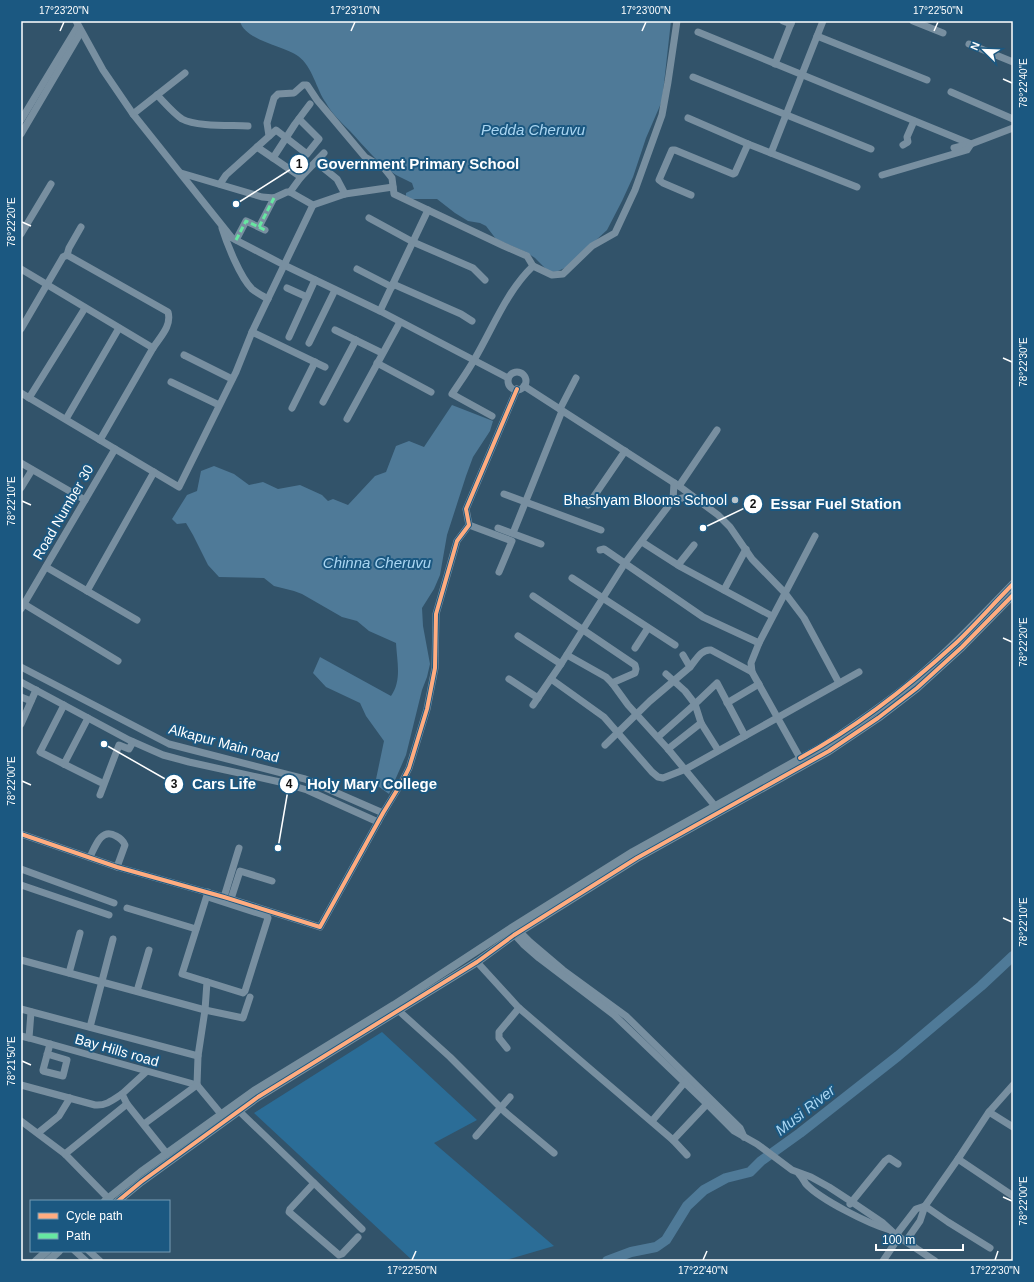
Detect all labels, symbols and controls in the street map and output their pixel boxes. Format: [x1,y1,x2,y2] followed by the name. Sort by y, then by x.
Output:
[39,5,89,16] text: 17°23'20"N
[330,5,380,16] text: 17°23'10"N
[621,5,671,16] text: 17°23'00"N
[913,5,963,16] text: 17°22'50"N
[964,30,1004,70] north arrow
[968,40,982,52] text: N
[1018,58,1029,108] text: 78°22'40"E
[481,121,586,138] water label: Pedda Cheruvu
[289,150,527,177] callout: Government Primary School
[317,155,519,172] text: Government Primary School
[296,157,303,171] text: 1
[6,197,17,247] text: 78°22'20"E
[1018,337,1029,387] text: 78°22'30"E
[29,462,97,562] street label: Road Number 30
[6,476,17,526] text: 78°22'10"E
[743,491,910,518] callout: Essar Fuel Station
[564,492,727,508] place label: Bhashyam Blooms School
[730,495,740,505] marker: Bhashyam Blooms School
[771,495,901,512] text: Essar Fuel Station
[750,497,757,511] text: 2
[323,554,432,571] water label: Chinna Cheruvu
[1018,617,1029,667] text: 78°22'20"E
[167,721,281,765] street label: Alkapur Main road
[6,756,17,806] text: 78°22'00"E
[164,771,264,798] callout: Cars Life
[279,771,445,798] callout: Holy Mary College
[192,775,256,792] text: Cars Life
[307,775,437,792] text: Holy Mary College
[171,777,178,791] text: 3
[286,777,293,791] text: 4
[1018,897,1029,947] text: 78°22'10"E
[73,1030,161,1070] street label: Bay Hills road
[6,1036,17,1086] text: 78°21'50"E
[772,1081,839,1139] water label: Musi River
[1018,1176,1029,1226] text: 78°22'00"E
[30,1200,170,1252] legend
[66,1209,123,1223] text: Cycle path
[876,1226,963,1252] scale bar
[66,1229,91,1243] text: Path
[882,1233,915,1247] text: 100 m
[387,1265,437,1276] text: 17°22'50"N
[678,1265,728,1276] text: 17°22'40"N
[970,1265,1020,1276] text: 17°22'30"N

